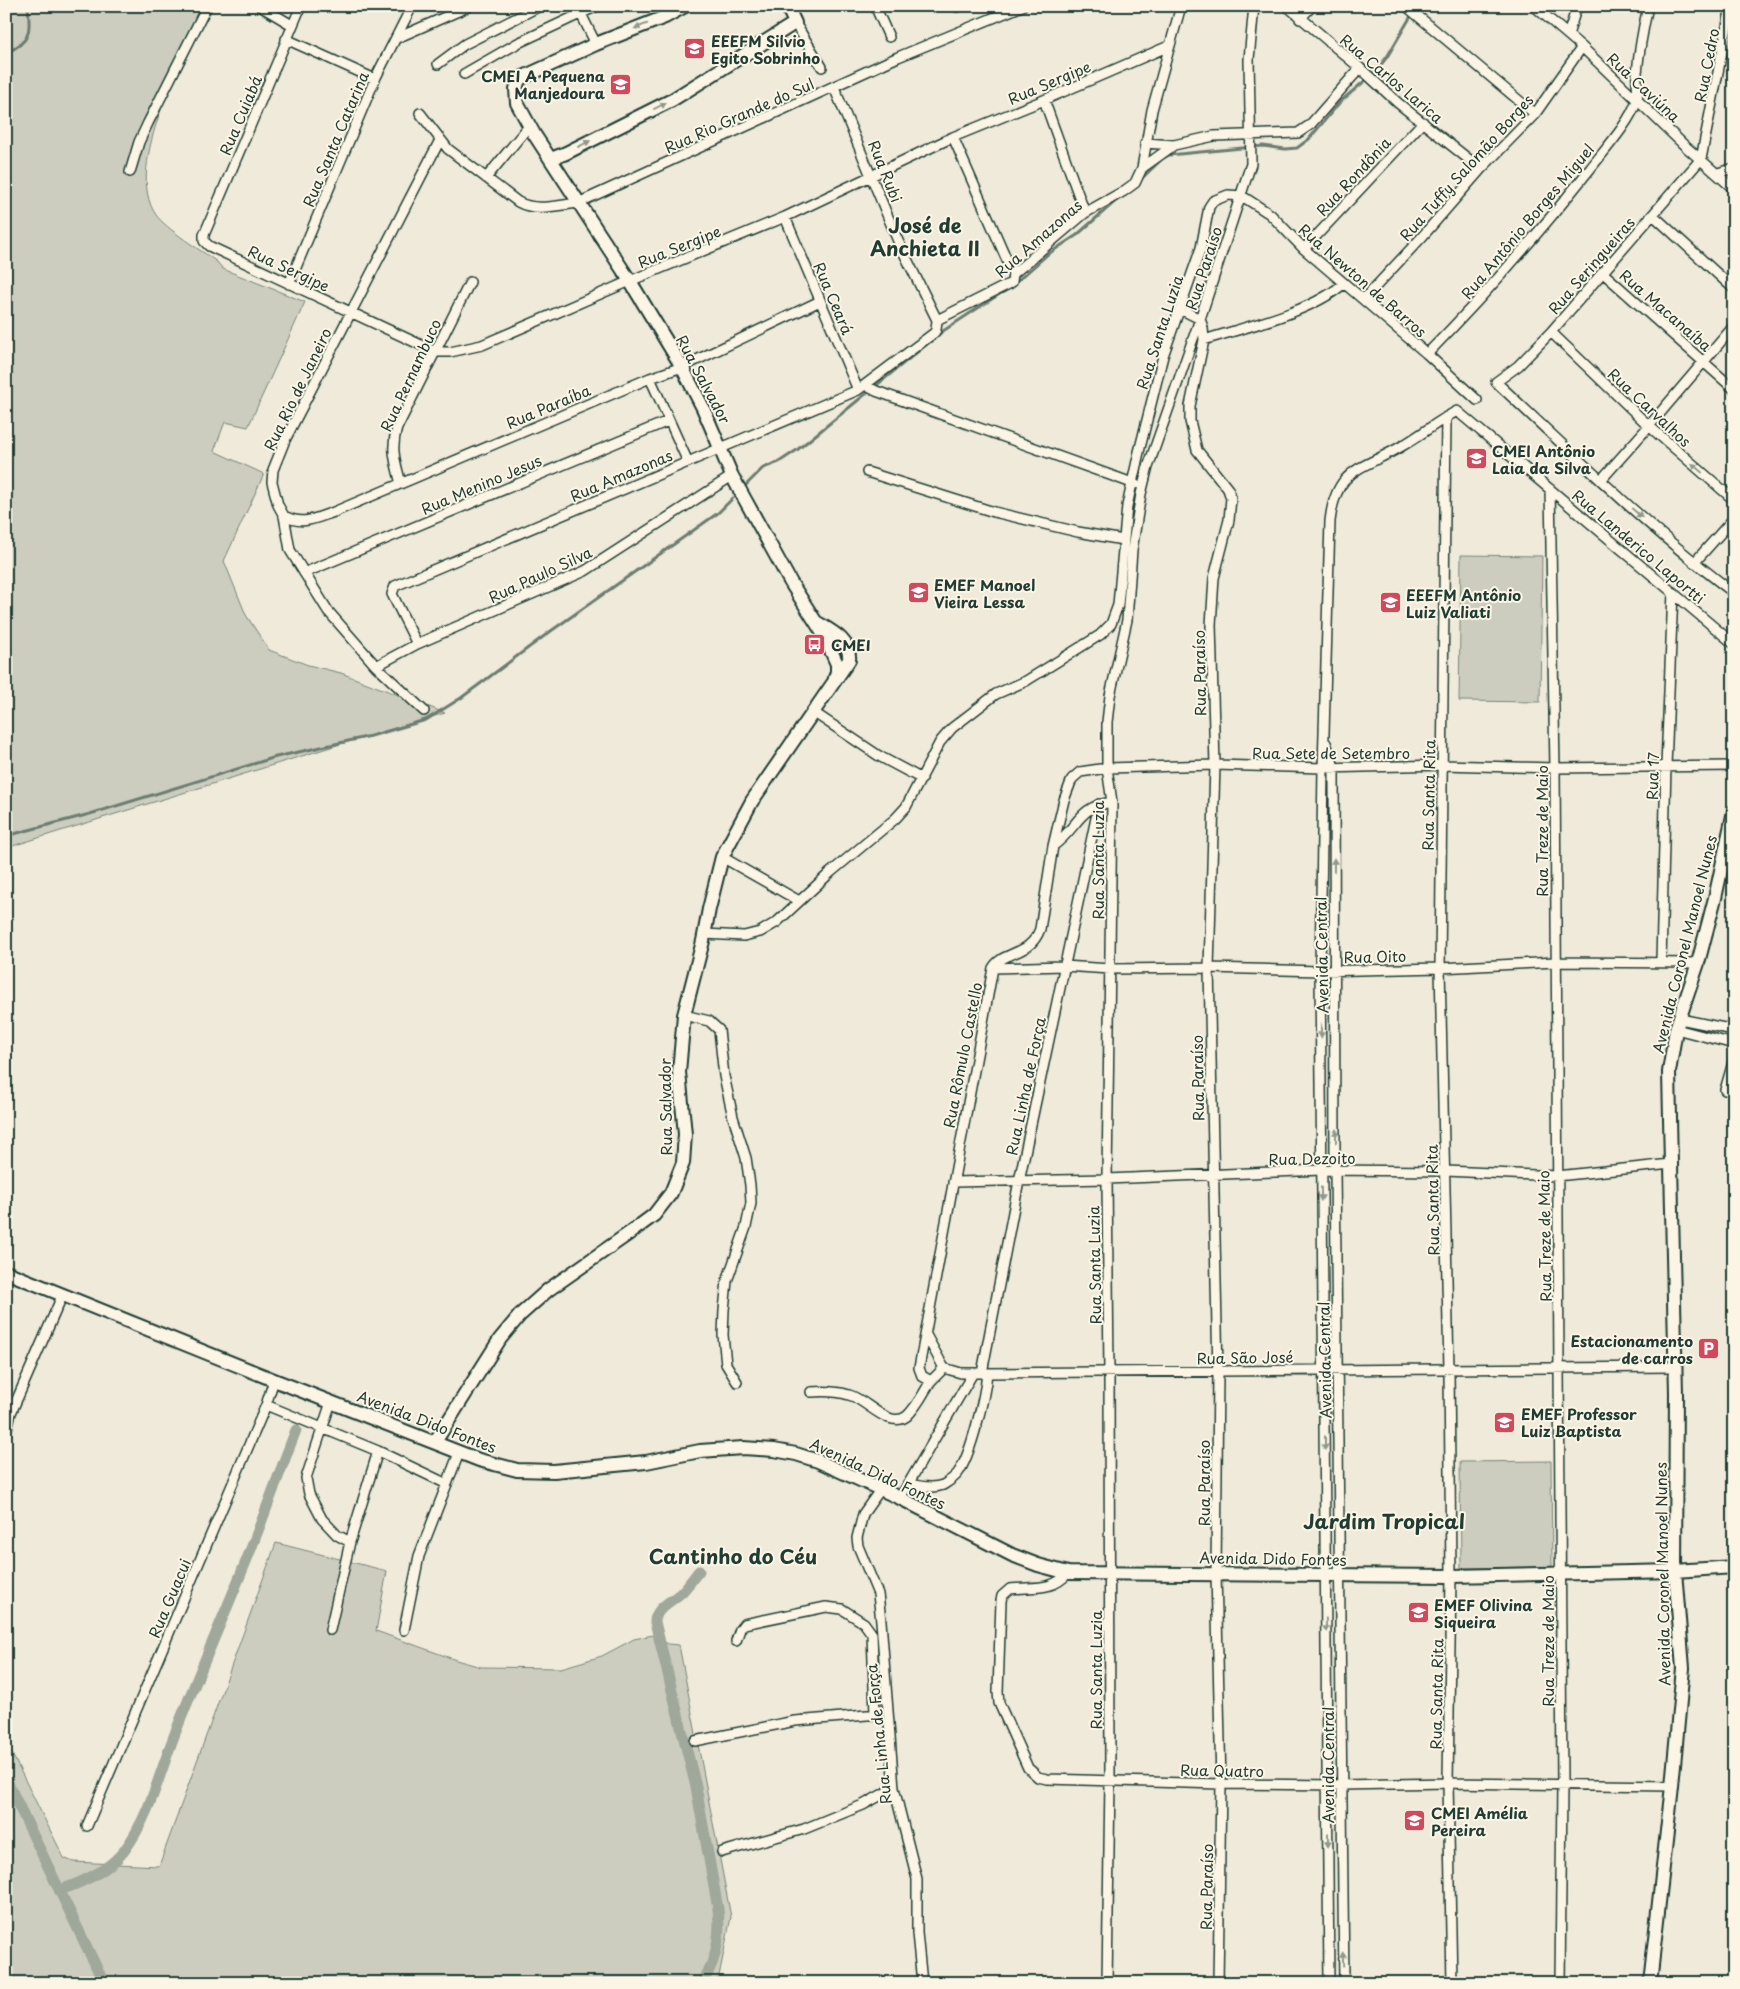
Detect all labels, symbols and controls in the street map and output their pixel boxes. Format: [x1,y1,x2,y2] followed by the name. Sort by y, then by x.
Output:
[634,23,648,31] one-way arrow
[1688,26,1724,104] street label: Rua Cedro
[1336,28,1448,128] street label: Rua Carlos Larica
[711,29,820,69] place label: EEEFM Silvio Egito Sobrinho
[683,37,707,61] school or university icon: EEEFM Silvio Egito Sobrinho
[1602,47,1686,128] street label: Rua Caviúna
[1004,54,1094,110] street label: Rua Sergipe
[481,64,606,104] place label: CMEI A Pequena Manjedoura
[296,67,374,210] street label: Rua Santa Catarina
[213,71,267,159] street label: Rua Cuiabá
[609,72,633,96] school or university icon: CMEI A Pequena Manjedoura
[660,72,818,158] street label: Rua Rio Grande do Sul
[1394,88,1538,245] street label: Rua Tuffy Salomão Borges
[652,102,667,110] one-way arrow
[1310,131,1396,221] street label: Rua Rondônia
[863,137,909,205] street label: Rua Rubi
[1455,138,1599,304] street label: Rua Antônio Borges Miguel
[577,140,591,148] one-way arrow
[989,193,1087,282] street label: Rua Amazonas
[870,210,980,263] district label: José de Anchieta II
[1542,211,1640,319] street label: Rua Seringueiras
[1294,218,1432,342] street label: Rua Newton de Barros
[634,219,724,273] street label: Rua Sergipe
[1179,223,1227,313] street label: Rua Paraíso
[244,239,334,297] street label: Rua Sergipe
[808,258,860,338] street label: Rua Ceará
[1615,263,1718,357] street label: Rua Macanaíba
[1130,271,1189,392] street label: Rua Santa Luzia
[374,315,446,435] street label: Rua Pernambuco
[257,324,337,454] street label: Rua Rio de Janeiro
[671,331,737,427] street label: Rua Salvador
[1603,362,1697,452] street label: Rua Carvalhos
[502,378,594,434] street label: Rua Paraíba
[1492,439,1595,479] place label: CMEI Antônio Laia da Silva
[566,443,676,507] street label: Rua Amazonas
[1464,447,1488,471] school or university icon: CMEI Antônio Laia da Silva
[417,448,545,520] street label: Rua Menino Jesus
[1691,462,1704,473] one-way arrow
[1567,483,1711,609] street label: Rua Landerico Laportti
[1631,507,1644,518] one-way arrow
[484,540,596,608] street label: Rua Paulo Silva
[934,573,1035,613] place label: EMEF Manoel Vieira Lessa
[906,581,930,605] school or university icon: EMEF Manoel Vieira Lessa
[1406,583,1521,623] place label: EEEFM Antônio Luiz Valiati
[1378,591,1402,615] school or university icon: EEEFM Antônio Luiz Valiati
[1187,630,1211,716] street label: Rua Paraíso
[803,632,827,656] bus stop icon: CMEI
[831,633,871,656] place label: CMEI
[1416,739,1440,851] street label: Rua Santa Rita
[1252,741,1410,764] street label: Rua Sete de Setembro
[1640,752,1664,800] street label: Rua 17
[1530,765,1553,897] street label: Rua Treze de Maio
[1086,800,1109,919] street label: Rua Santa Luzia
[1646,832,1722,1055] street label: Avenida Coronel Manoel Nunes
[1330,856,1338,872] one-way arrow
[1308,896,1334,1014] street label: Avenida Central
[1343,944,1407,968] street label: Rua Oito
[937,980,987,1130] street label: Rua Rômulo Castello
[999,1014,1051,1157] street label: Rua Linha de Força
[1317,1023,1325,1039] one-way arrow
[1185,1035,1209,1121] street label: Rua Paraíso
[653,1058,677,1156] street label: Rua Salvador
[1332,1127,1340,1143] one-way arrow
[1420,1144,1444,1256] street label: Rua Santa Rita
[1268,1146,1356,1170] street label: Rua Dezoito
[1531,1170,1557,1302] street label: Rua Treze de Maio
[1317,1186,1325,1202] one-way arrow
[1081,1205,1107,1325] street label: Rua Santa Luzia
[1311,1301,1337,1419] street label: Avenida Central
[1571,1329,1693,1369] place label: Estacionamento de carros
[1697,1337,1721,1361] parking icon: Estacionamento de carros
[1196,1345,1294,1369] street label: Rua São José
[354,1384,500,1458] street label: Avenida Dido Fontes
[1521,1402,1637,1442] place label: EMEF Professor Luiz Baptista
[1493,1410,1517,1434] school or university icon: EMEF Professor Luiz Baptista
[806,1431,950,1515] street label: Avenida Dido Fontes
[1321,1435,1329,1451] one-way arrow
[1192,1440,1215,1526] street label: Rua Paraíso
[1649,1462,1675,1686] street label: Avenida Coronel Manoel Nunes
[1303,1506,1465,1536] district label: Jardim Tropical
[649,1541,817,1571] district label: Cantinho do Céu
[1199,1545,1347,1571] street label: Avenida Dido Fontes
[142,1555,196,1641] street label: Rua Guacui
[1536,1575,1559,1707] street label: Rua Treze de Maio
[1434,1593,1533,1633] place label: EMEF Olivina Siqueira
[1406,1601,1430,1625] school or university icon: EMEF Olivina Siqueira
[1084,1610,1107,1729] street label: Rua Santa Luzia
[1322,1617,1330,1633] one-way arrow
[1424,1638,1448,1750] street label: Rua Santa Rita
[859,1662,897,1805] street label: Rua Linha de Força
[1316,1707,1339,1823] street label: Avenida Central
[1180,1758,1264,1782] street label: Rua Quatro
[1431,1801,1529,1841] place label: CMEI Amélia Pereira
[1403,1809,1427,1833] school or university icon: CMEI Amélia Pereira
[1324,1832,1332,1848] one-way arrow
[1194,1844,1218,1930] street label: Rua Paraíso
[1339,1951,1347,1967] one-way arrow

